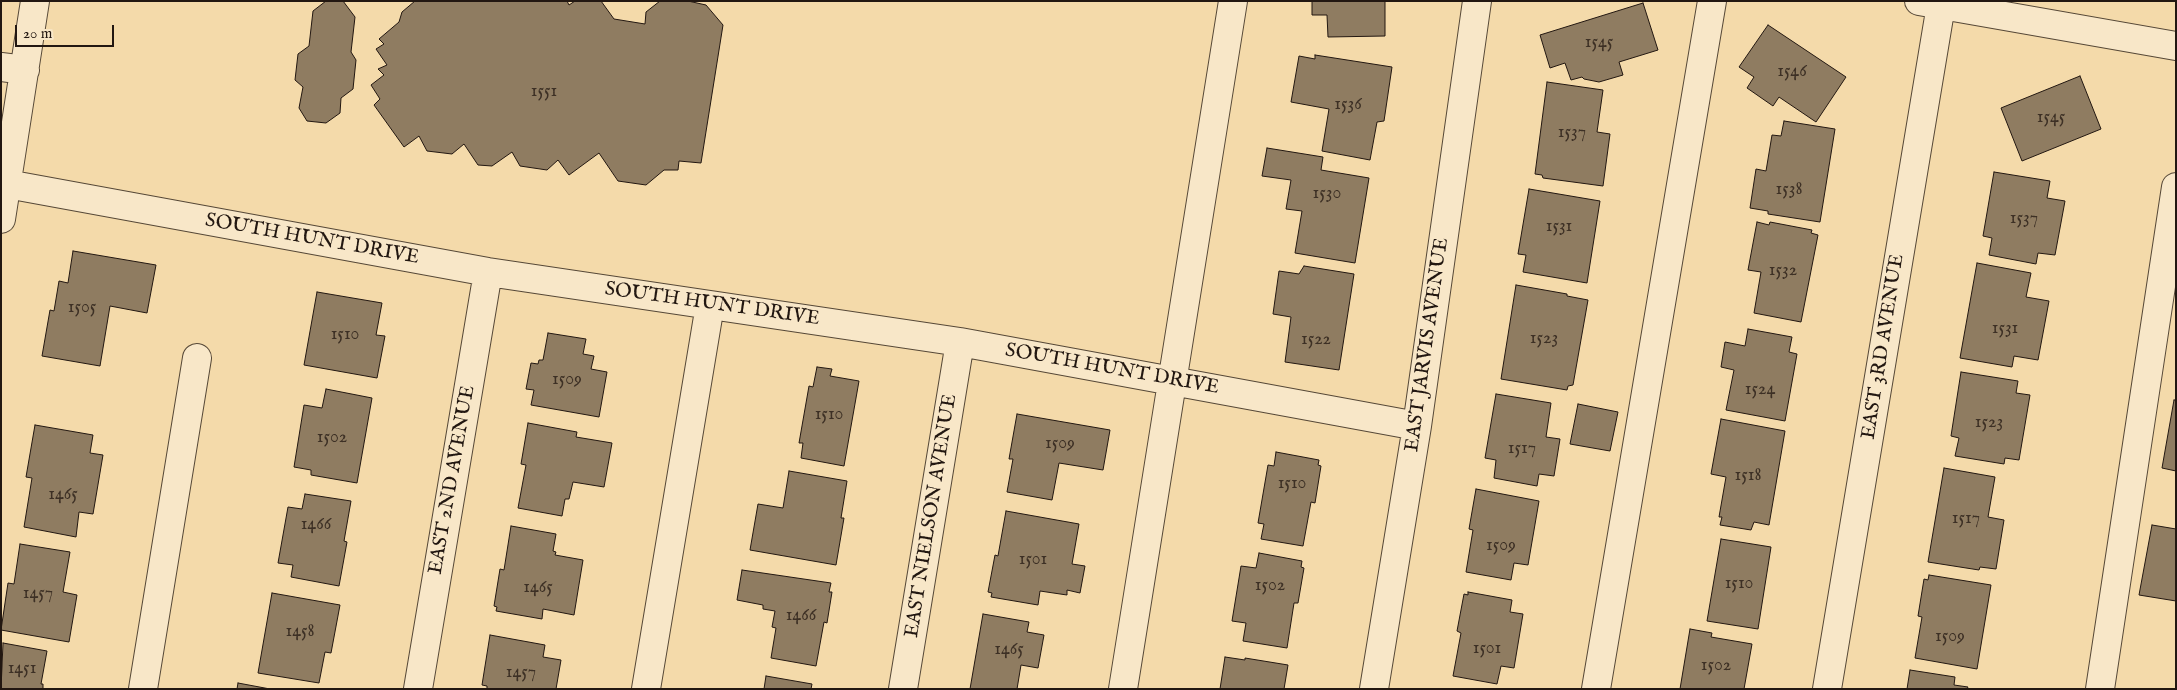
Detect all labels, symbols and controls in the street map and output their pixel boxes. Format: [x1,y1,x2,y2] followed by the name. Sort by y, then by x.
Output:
[18,15,116,47] scale bar
[23,24,52,43] text: 20 m
[1585,32,1613,54] house number: 1545
[1777,61,1807,83] house number: 1546
[531,81,557,103] house number: 1551
[1334,94,1362,116] house number: 1536
[2037,107,2065,129] house number: 1545
[1558,122,1586,144] house number: 1537
[1775,179,1803,201] house number: 1538
[1313,183,1341,205] house number: 1530
[2010,208,2038,230] house number: 1537
[203,209,421,271] street label: SOUTH HUNT DRIVE
[1546,216,1572,238] house number: 1531
[1401,236,1455,454] street label: EAST JARVIS AVENUE
[1858,253,1910,441] street label: EAST 3RD AVENUE
[1769,260,1797,282] house number: 1532
[603,278,821,332] street label: SOUTH HUNT DRIVE
[68,297,96,319] house number: 1505
[1992,318,2018,340] house number: 1531
[331,324,359,346] house number: 1510
[1530,328,1558,350] house number: 1523
[1301,329,1331,351] house number: 1522
[1003,339,1221,401] street label: SOUTH HUNT DRIVE
[552,369,582,391] house number: 1509
[1745,379,1775,401] house number: 1524
[425,384,481,576] street label: EAST 2ND AVENUE
[901,392,963,640] street label: EAST NIELSON AVENUE
[815,404,843,426] house number: 1510
[1975,412,2003,434] house number: 1523
[317,427,347,449] house number: 1502
[1045,433,1075,455] house number: 1509
[1508,438,1536,460] house number: 1517
[1735,465,1761,487] house number: 1518
[1278,473,1306,495] house number: 1510
[48,484,78,506] house number: 1465
[1952,508,1980,530] house number: 1517
[301,514,331,536] house number: 1466
[1486,535,1516,557] house number: 1509
[1019,549,1047,571] house number: 1501
[1725,573,1753,595] house number: 1510
[1255,575,1285,597] house number: 1502
[523,577,553,599] house number: 1465
[23,583,53,605] house number: 1457
[786,605,816,627] house number: 1466
[285,621,315,643] house number: 1458
[1935,626,1965,648] house number: 1509
[1473,638,1501,660] house number: 1501
[994,639,1024,661] house number: 1465
[1701,655,1731,677] house number: 1502
[8,658,36,680] house number: 1451
[506,662,536,684] house number: 1457

